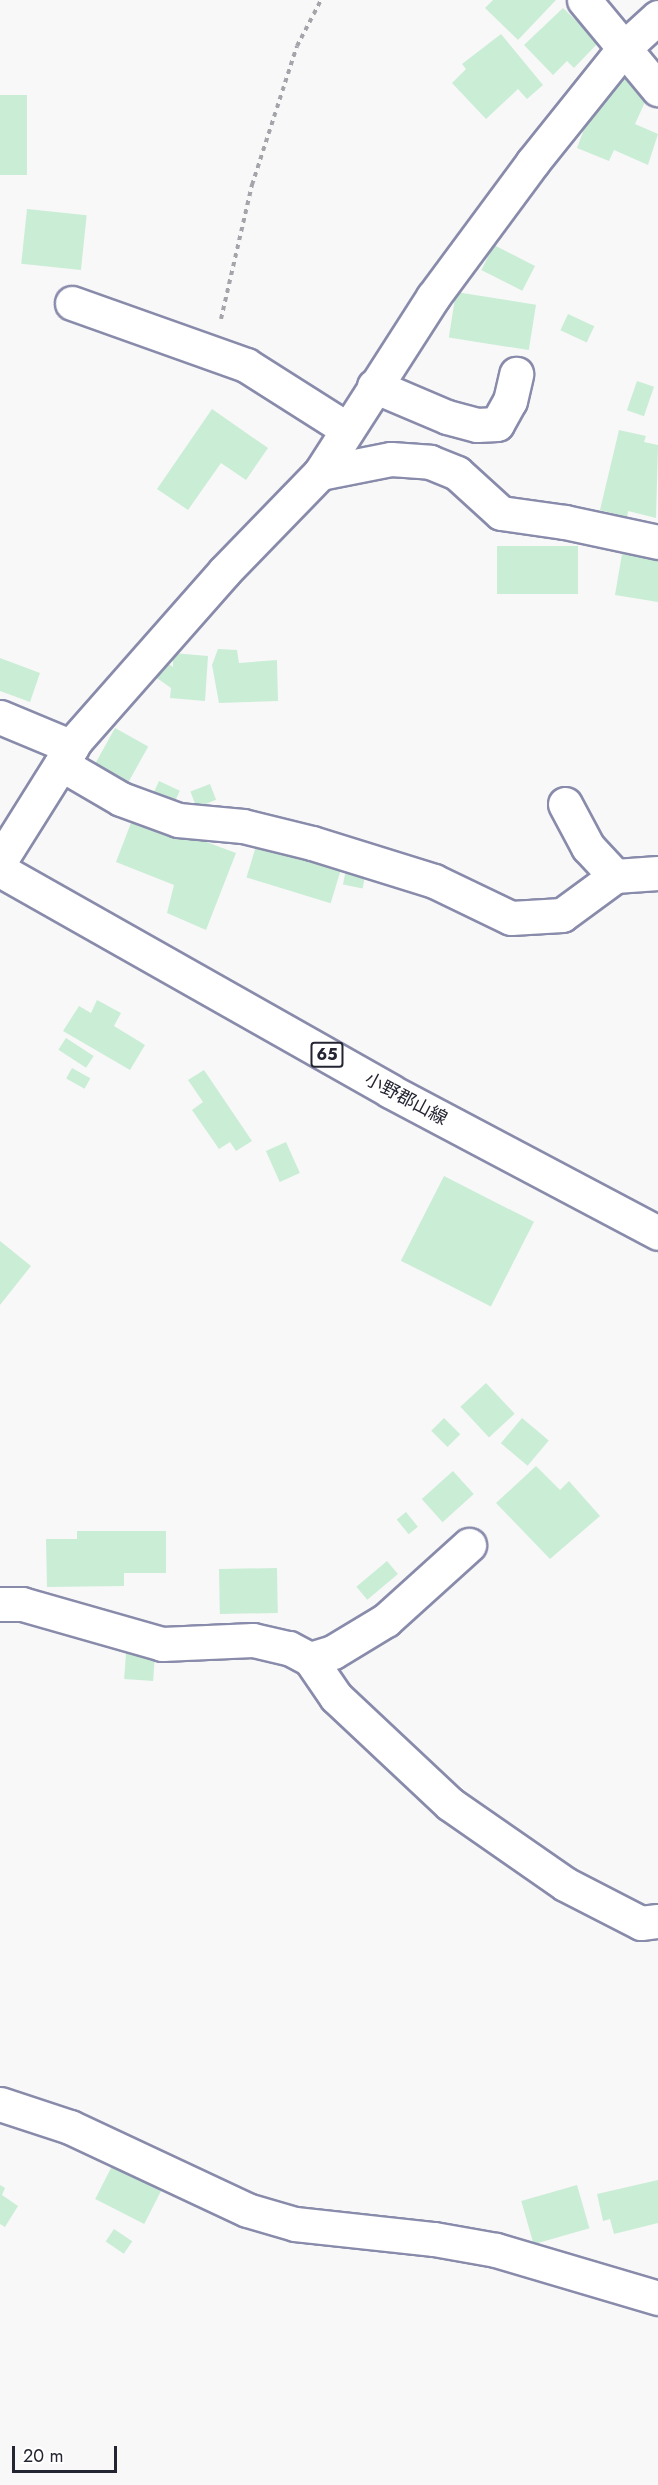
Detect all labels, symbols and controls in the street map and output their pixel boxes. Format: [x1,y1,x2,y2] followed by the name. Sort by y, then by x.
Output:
[309,1042,345,1068] road number: 65
[361,1068,451,1130] street label: 小野郡山線
[15,2434,120,2472] scale bar
[23,2443,63,2469] text: 20 m

